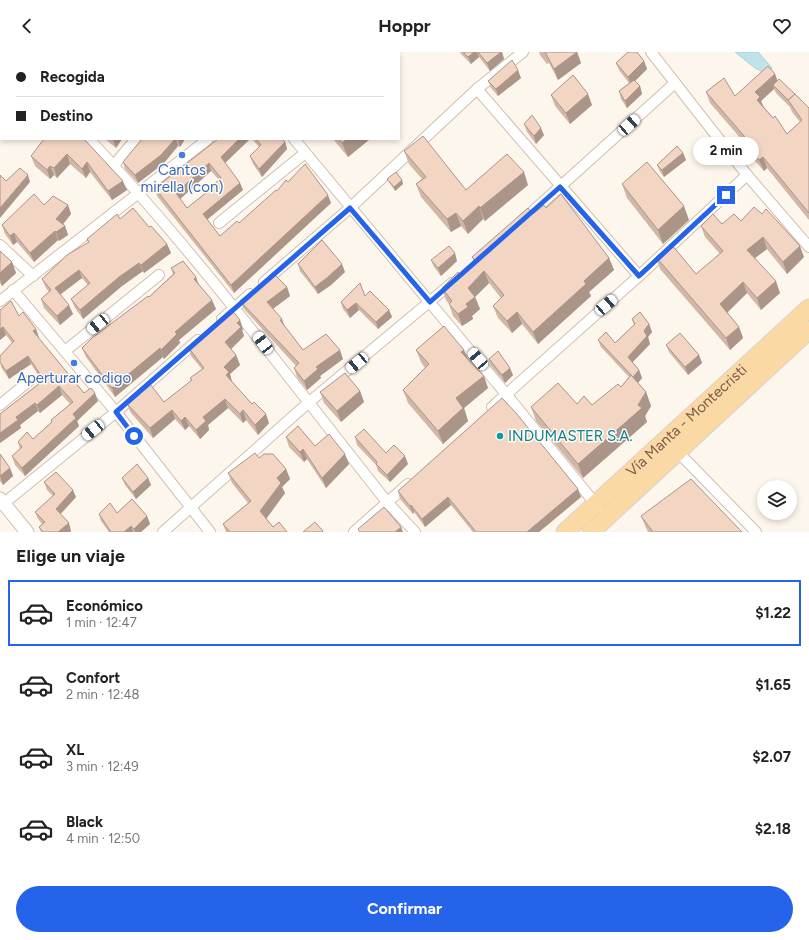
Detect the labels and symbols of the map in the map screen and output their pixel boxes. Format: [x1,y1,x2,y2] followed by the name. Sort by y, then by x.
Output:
[616,113,642,137] car
[693,137,759,165] callout: 2 min
[177,150,187,160] marker: Cantos mirella (con)
[140,161,224,196] place label: Cantos mirella (con)
[717,186,735,204] route end
[593,293,619,317] car
[85,312,111,336] car
[251,330,275,356] car
[466,346,490,372] car
[344,351,370,375] car
[69,358,79,368] marker: Aperturar codigo
[622,361,751,480] street label: Vía Manta - Montecristi
[17,369,132,387] place label: Aperturar codigo
[80,418,106,442] car
[125,427,143,445] route start
[508,427,633,445] place label: INDUMASTER S.A.
[495,431,505,441] marker: INDUMASTER S.A.

